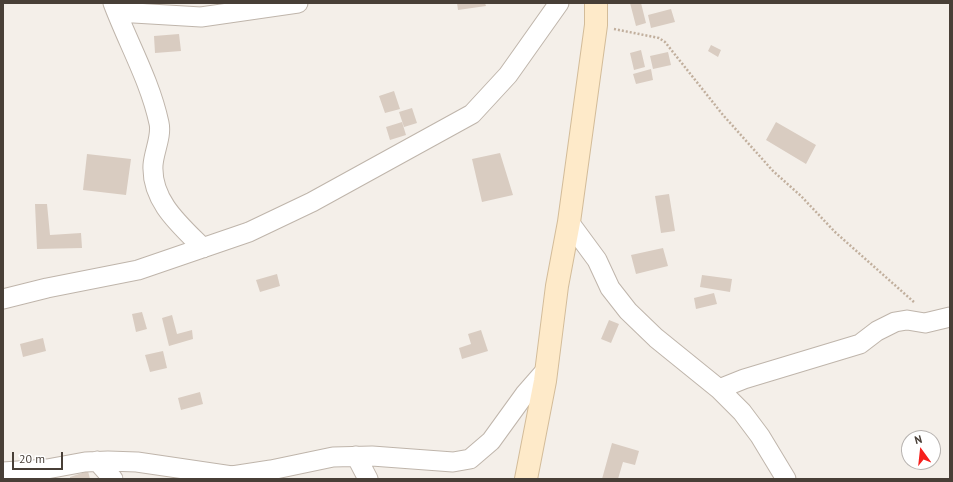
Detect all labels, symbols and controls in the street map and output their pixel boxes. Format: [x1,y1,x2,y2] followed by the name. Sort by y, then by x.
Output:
[901,430,941,470] north arrow
[913,432,923,447] text: N
[14,444,65,470] scale bar
[19,451,45,466] text: 20 m

